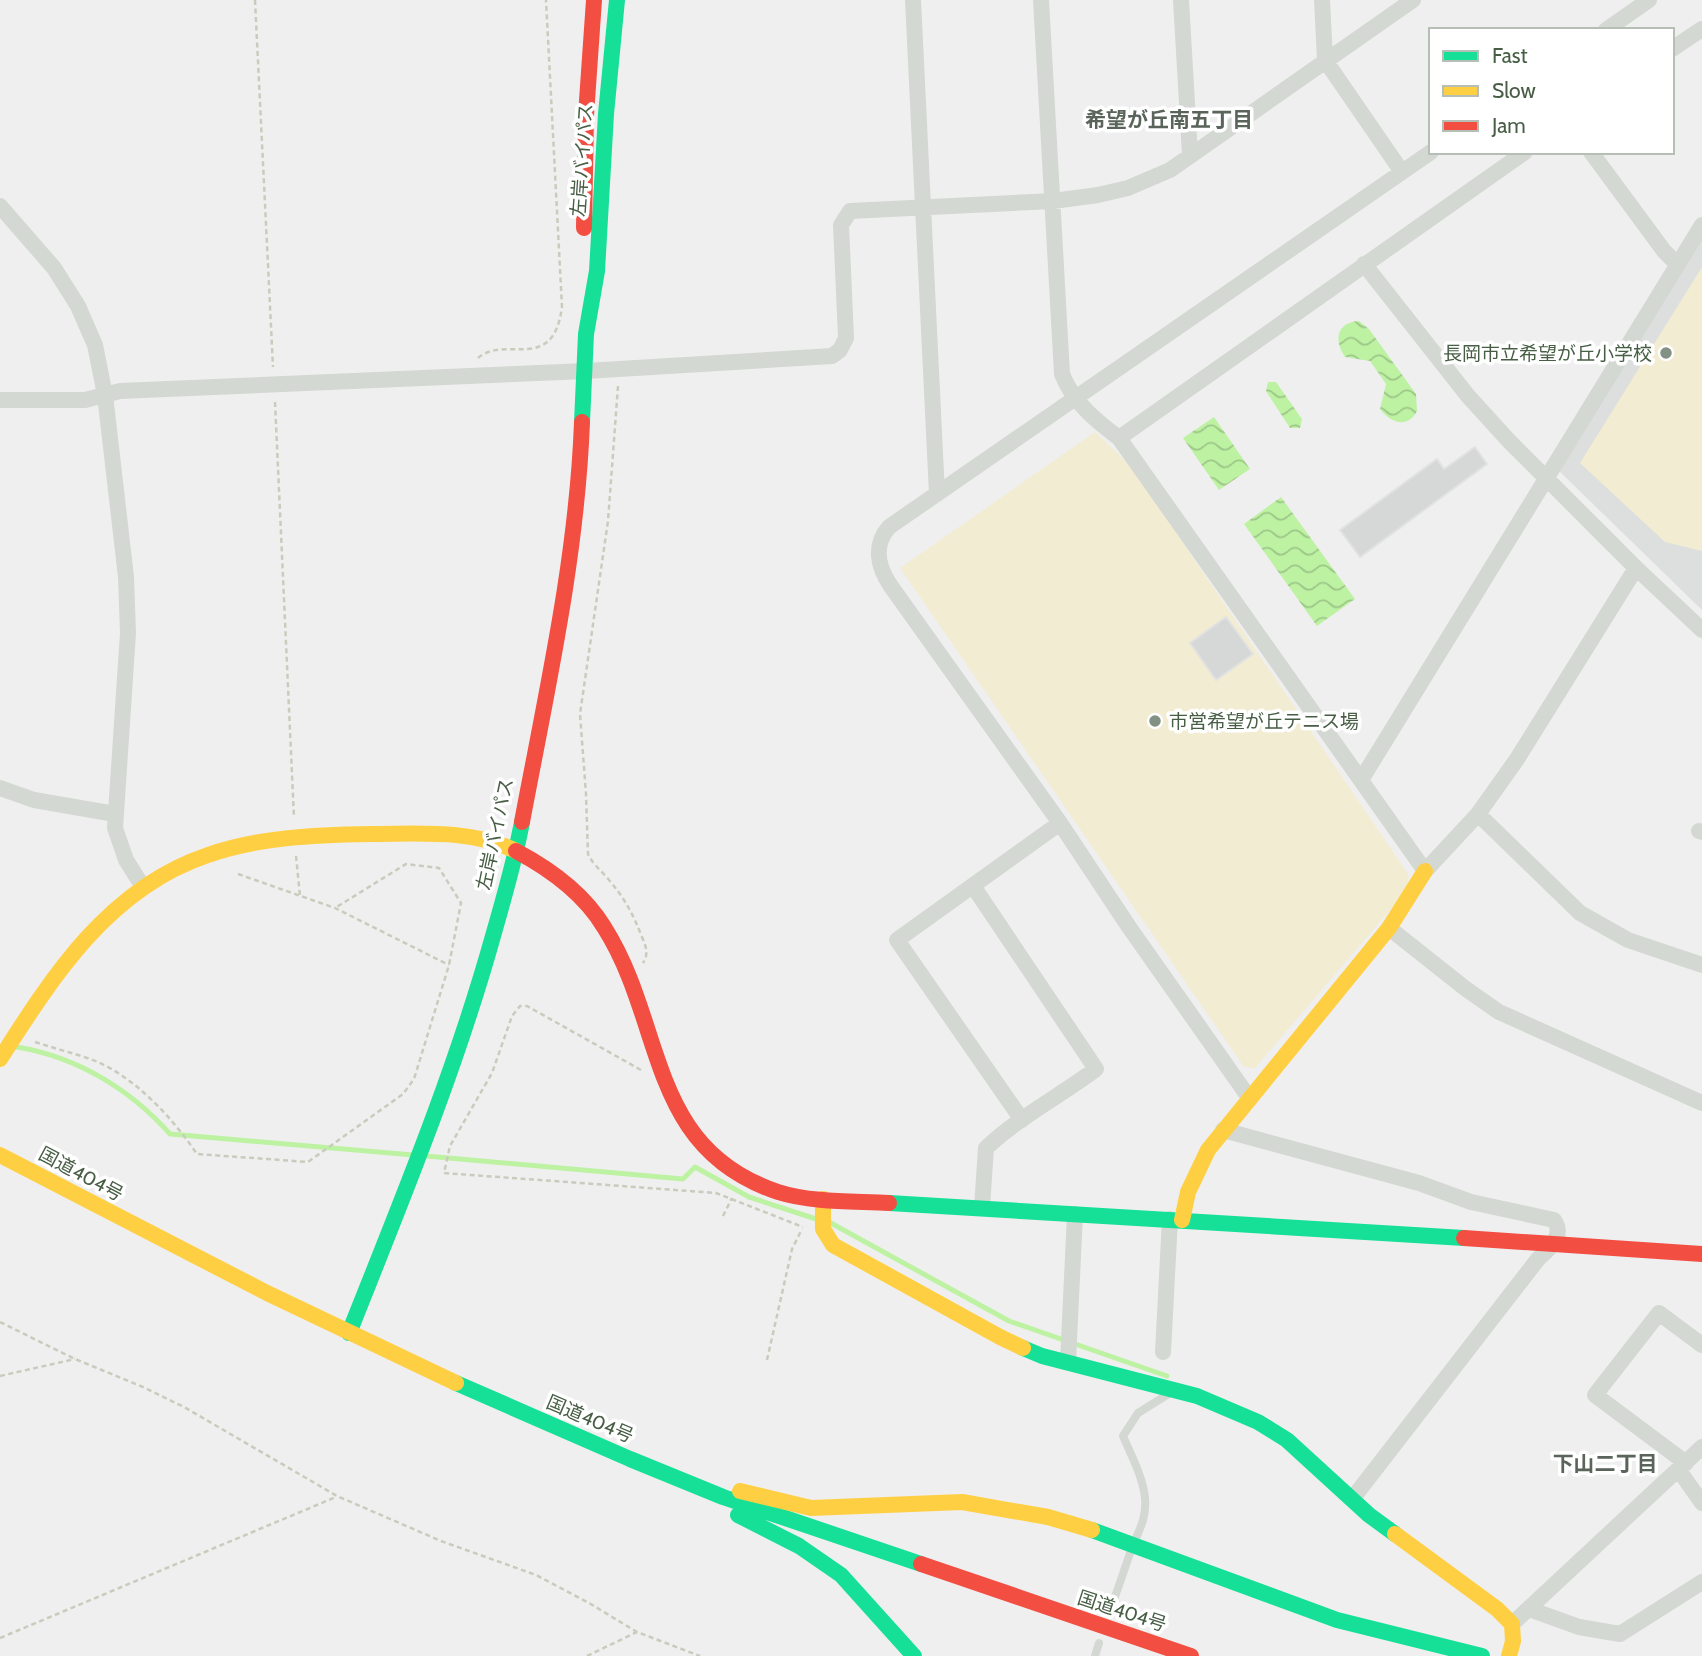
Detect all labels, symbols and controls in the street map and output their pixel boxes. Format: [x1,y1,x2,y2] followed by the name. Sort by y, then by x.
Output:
[1429,28,1674,154] legend
[1492,43,1528,68] text: Fast
[1492,78,1536,103] text: Slow
[567,103,597,217] street label: 左岸バイパス
[1085,107,1253,132] district label: 希望が丘南五丁目
[1491,113,1526,138] text: Jam
[1443,342,1652,365] place label: 長岡市立希望が丘小学校
[1658,345,1674,361] marker: 長岡市立希望が丘小学校
[1169,710,1359,733] place label: 市営希望が丘テニス場
[1147,713,1163,729] marker: 市営希望が丘テニス場
[472,776,518,892] street label: 左岸バイパス
[35,1142,127,1206] street label: 国道404号
[543,1390,637,1448] street label: 国道404号
[1553,1451,1658,1476] district label: 下山二丁目
[1075,1586,1169,1636] street label: 国道404号

